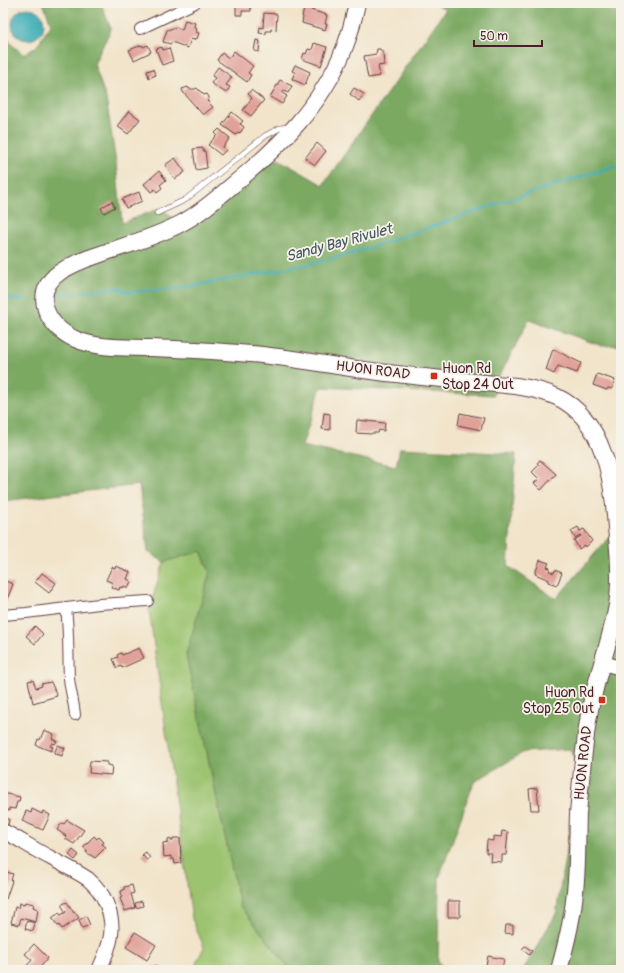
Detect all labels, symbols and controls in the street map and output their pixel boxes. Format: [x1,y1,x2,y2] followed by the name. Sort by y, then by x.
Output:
[474,22,542,48] scale bar
[480,29,508,44] text: 50 m
[284,219,396,266] water label: Sandy Bay Rivulet
[335,357,411,383] street label: HUON ROAD
[442,360,514,393] place label: Huon Rd Stop 24 Out
[429,371,439,381] marker: Huon Rd Stop 24 Out
[523,684,594,717] place label: Huon Rd Stop 25 Out
[597,695,607,705] marker: Huon Rd Stop 25 Out
[571,725,595,801] street label: HUON ROAD

